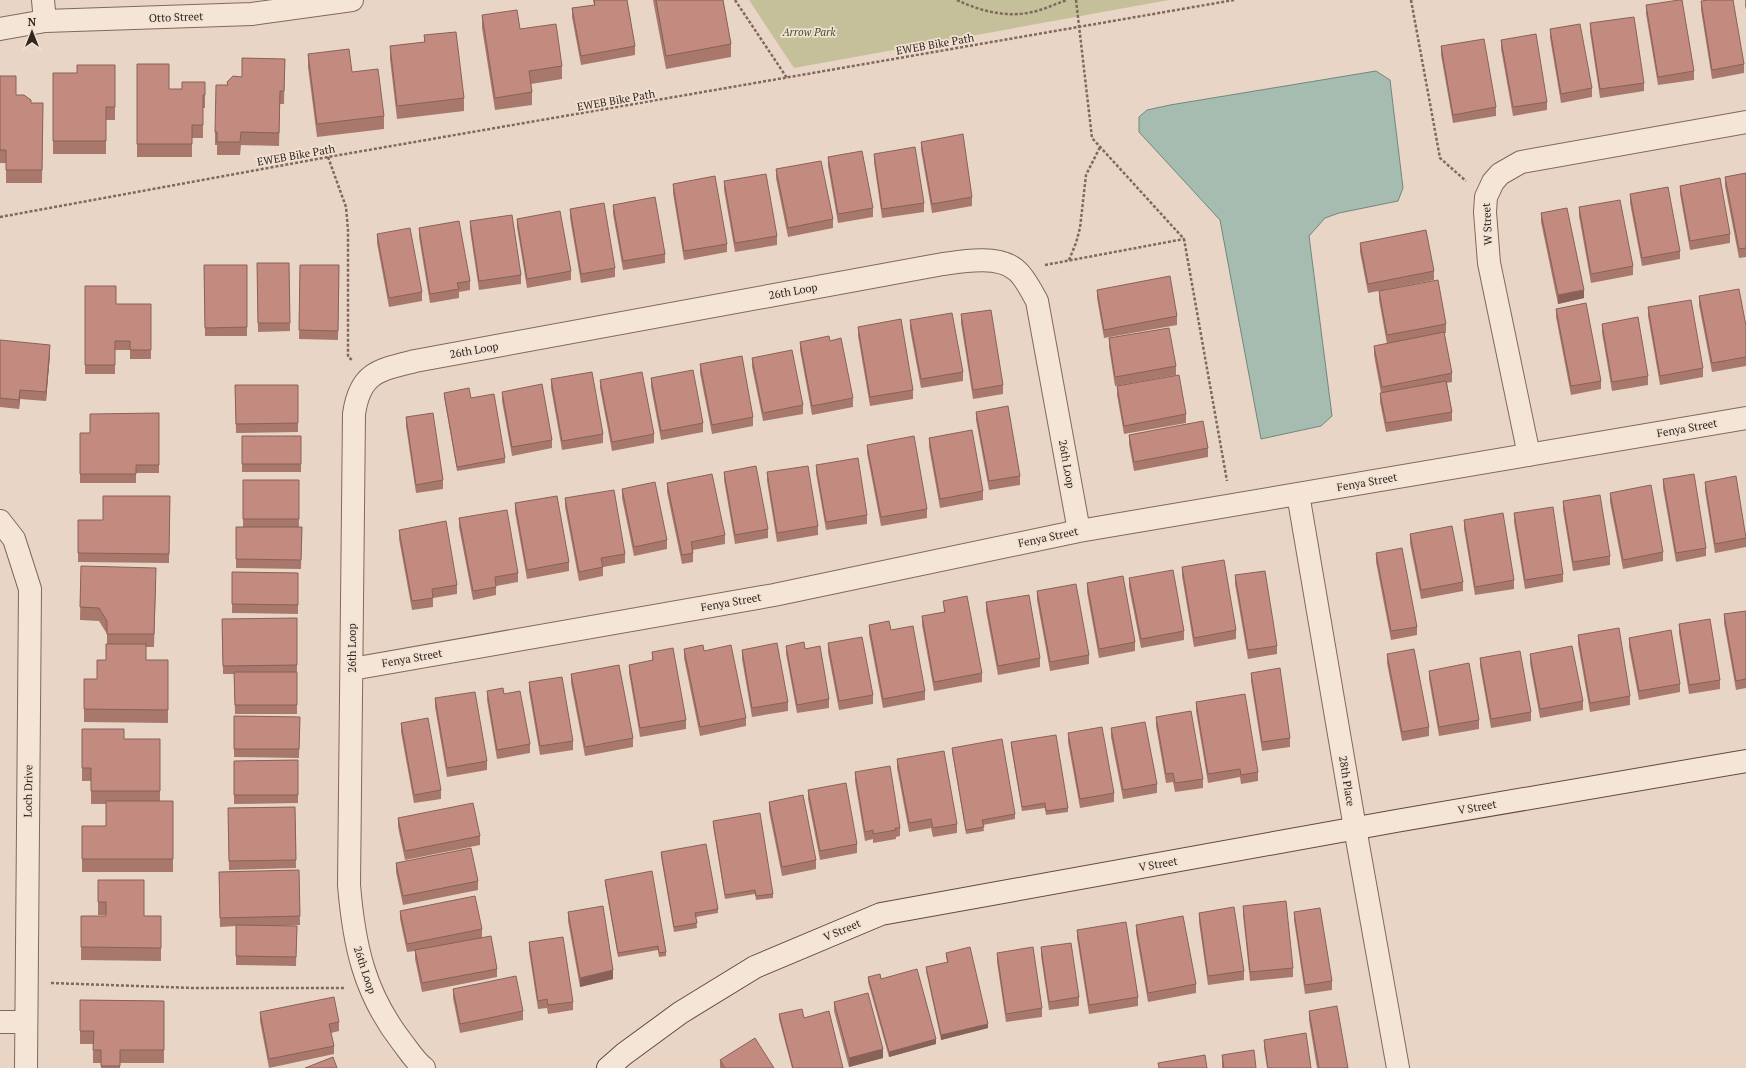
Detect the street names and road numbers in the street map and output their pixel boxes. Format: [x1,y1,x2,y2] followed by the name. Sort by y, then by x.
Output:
[149,9,203,25] street label: Otto Street
[895,30,976,58] street label: EWEB Bike Path
[576,86,657,114] street label: EWEB Bike Path
[256,141,337,169] street label: EWEB Bike Path
[1479,203,1495,245] street label: W Street
[767,280,819,302] street label: 26th Loop
[448,339,500,361] street label: 26th Loop
[1656,416,1718,440] street label: Fenya Street
[1056,438,1078,490] street label: 26th Loop
[1336,470,1398,494] street label: Fenya Street
[1017,524,1079,550] street label: Fenya Street
[700,590,762,614] street label: Fenya Street
[345,623,359,673] street label: 26th Loop
[381,646,443,670] street label: Fenya Street
[1336,755,1358,808] street label: 28th Place
[21,764,35,817] street label: Loch Drive
[1456,797,1498,817] street label: V Street
[1137,854,1179,874] street label: V Street
[821,916,863,944] street label: V Street
[351,944,379,996] street label: 26th Loop

